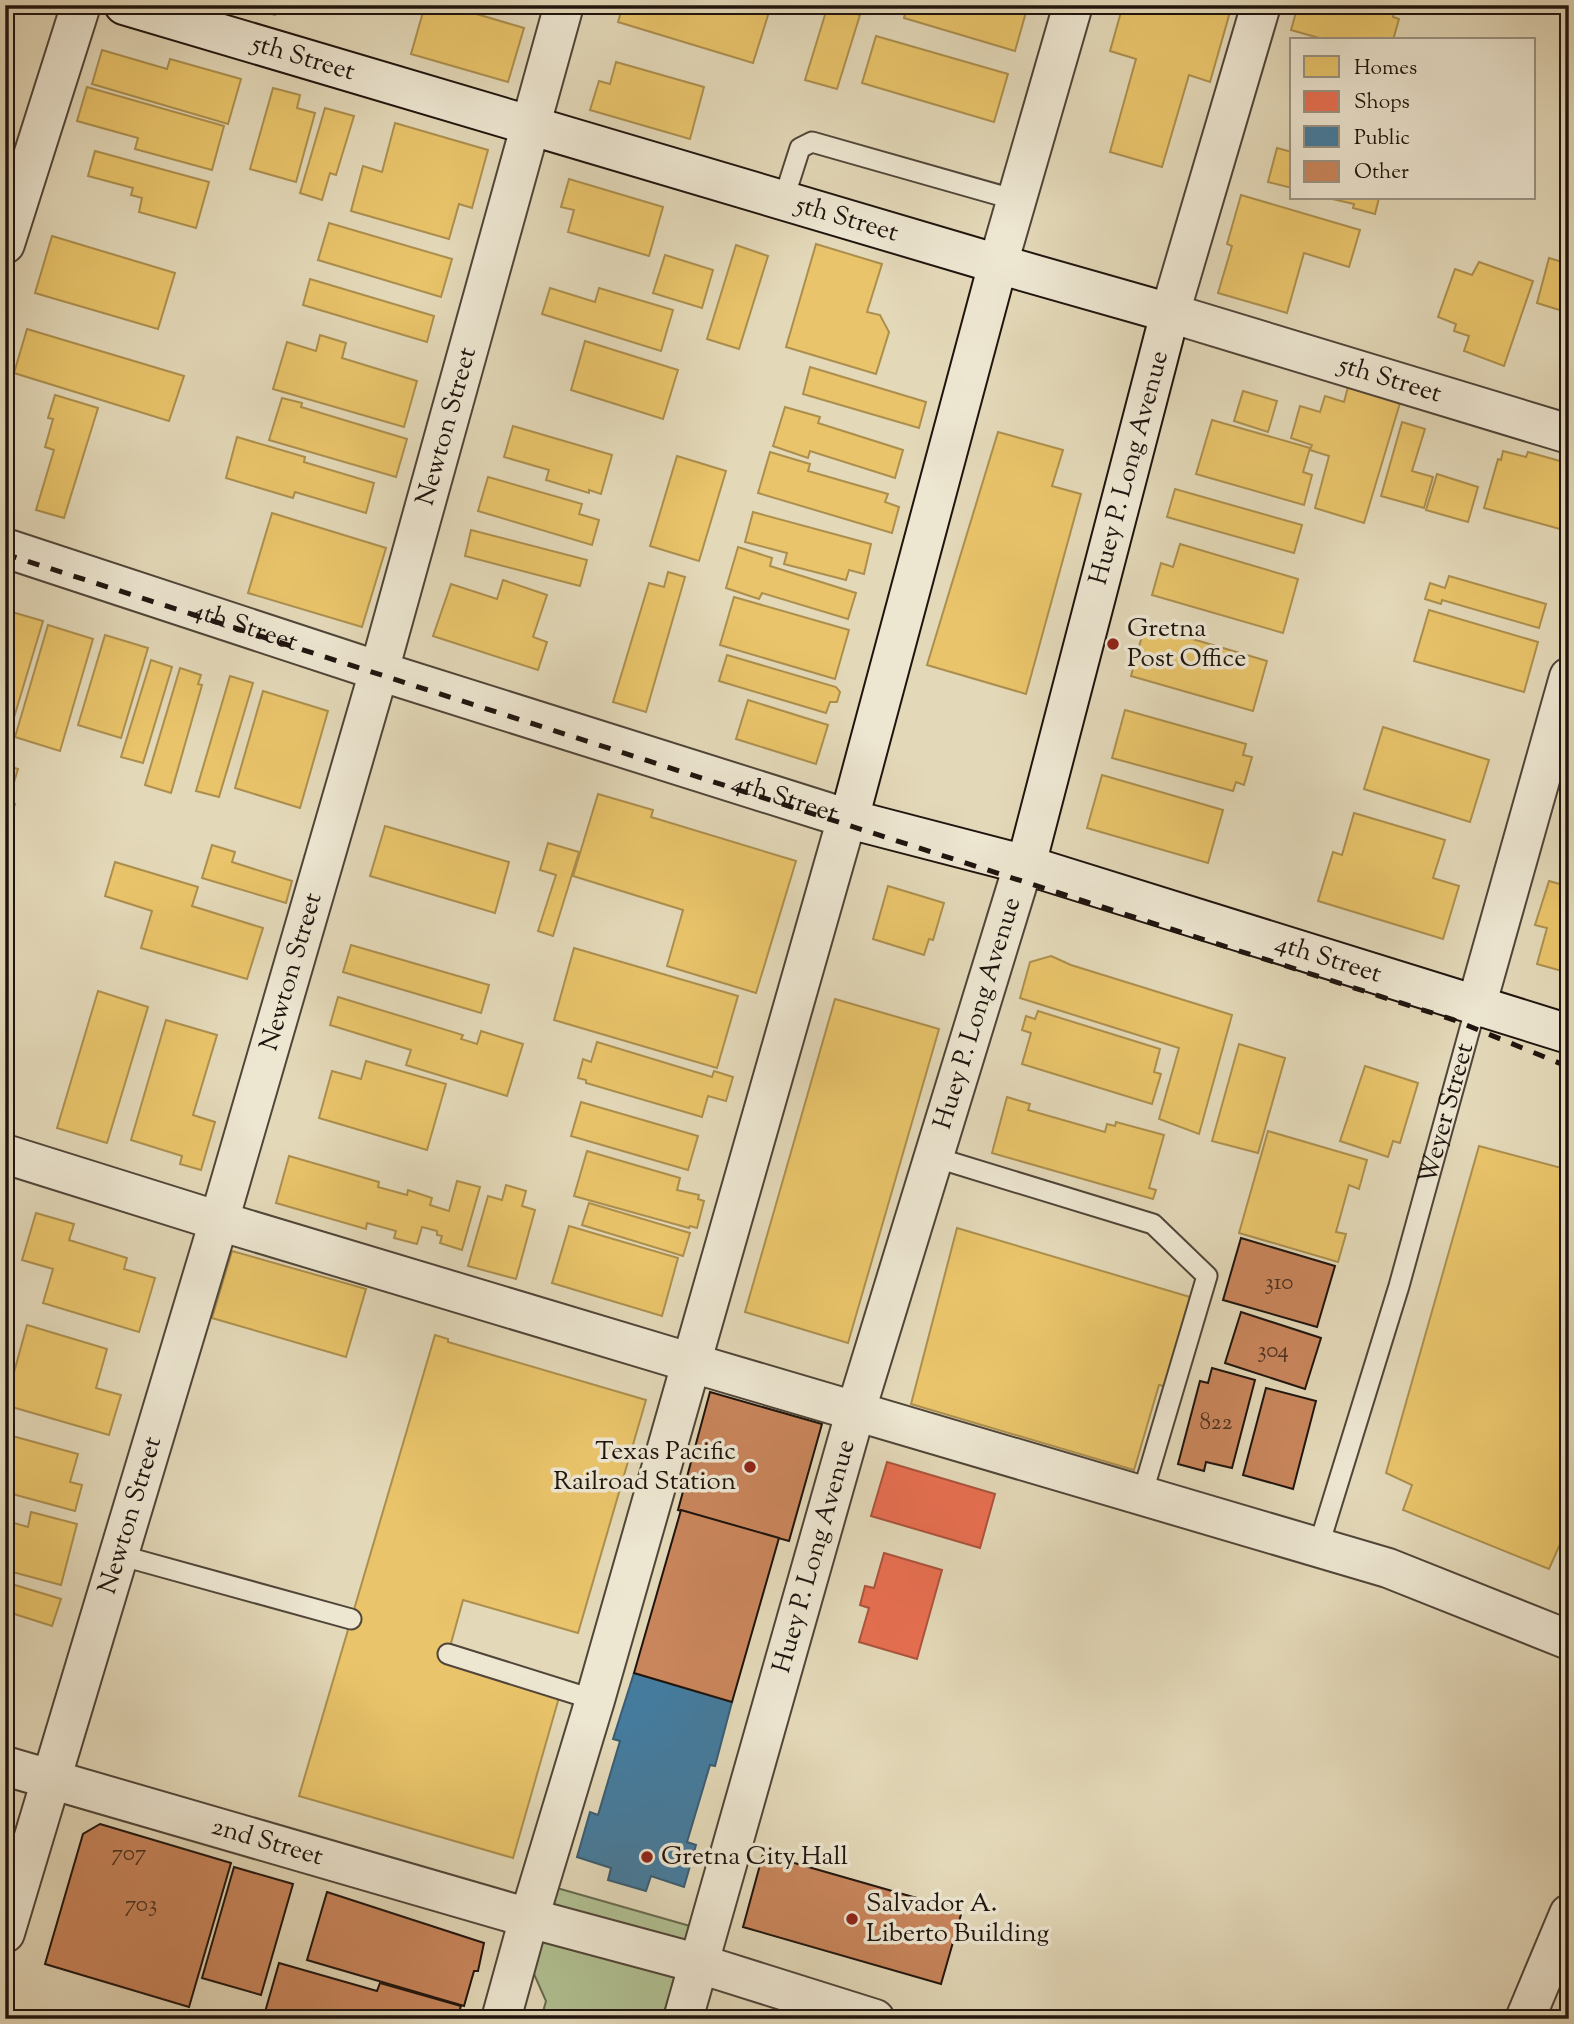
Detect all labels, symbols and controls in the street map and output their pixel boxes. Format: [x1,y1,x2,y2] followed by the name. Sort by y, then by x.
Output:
[245,25,359,91] street label: 5th Street
[1290,38,1536,200] legend
[1354,54,1417,84] text: Homes
[1354,88,1410,118] text: Shops
[1354,124,1410,154] text: Public
[1354,158,1409,188] text: Other
[789,186,903,252] street label: 5th Street
[407,343,487,510] street label: Newton Street
[1332,346,1446,413] street label: 5th Street
[1081,347,1179,589] street label: Huey P. Long Avenue
[186,592,302,661] street label: 4th Street
[1127,611,1246,678] place label: Gretna Post Office
[1105,636,1121,652] marker: Gretna Post Office
[727,765,843,833] street label: 4th Street
[251,888,332,1055] street label: Newton Street
[925,893,1031,1134] street label: Huey P. Long Avenue
[1270,925,1386,993] street label: 4th Street
[1409,1039,1484,1189] street label: Weyer Street
[1264,1267,1294,1300] house number: 310
[1257,1335,1289,1368] house number: 304
[1200,1407,1233,1440] house number: 822
[89,1432,172,1599] street label: Newton Street
[553,1434,736,1501] place label: Texas Pacific Railroad Station
[764,1435,865,1677] street label: Huey P. Long Avenue
[742,1459,758,1475] marker: Texas Pacific Railroad Station
[207,1808,328,1876] street label: 2nd Street
[112,1838,147,1871] house number: 707
[661,1839,848,1876] place label: Gretna City Hall
[639,1849,655,1865] marker: Gretna City Hall
[866,1886,1049,1953] place label: Salvador A. Liberto Building
[125,1889,157,1922] house number: 703
[844,1911,860,1927] marker: Salvador A. Liberto Building

